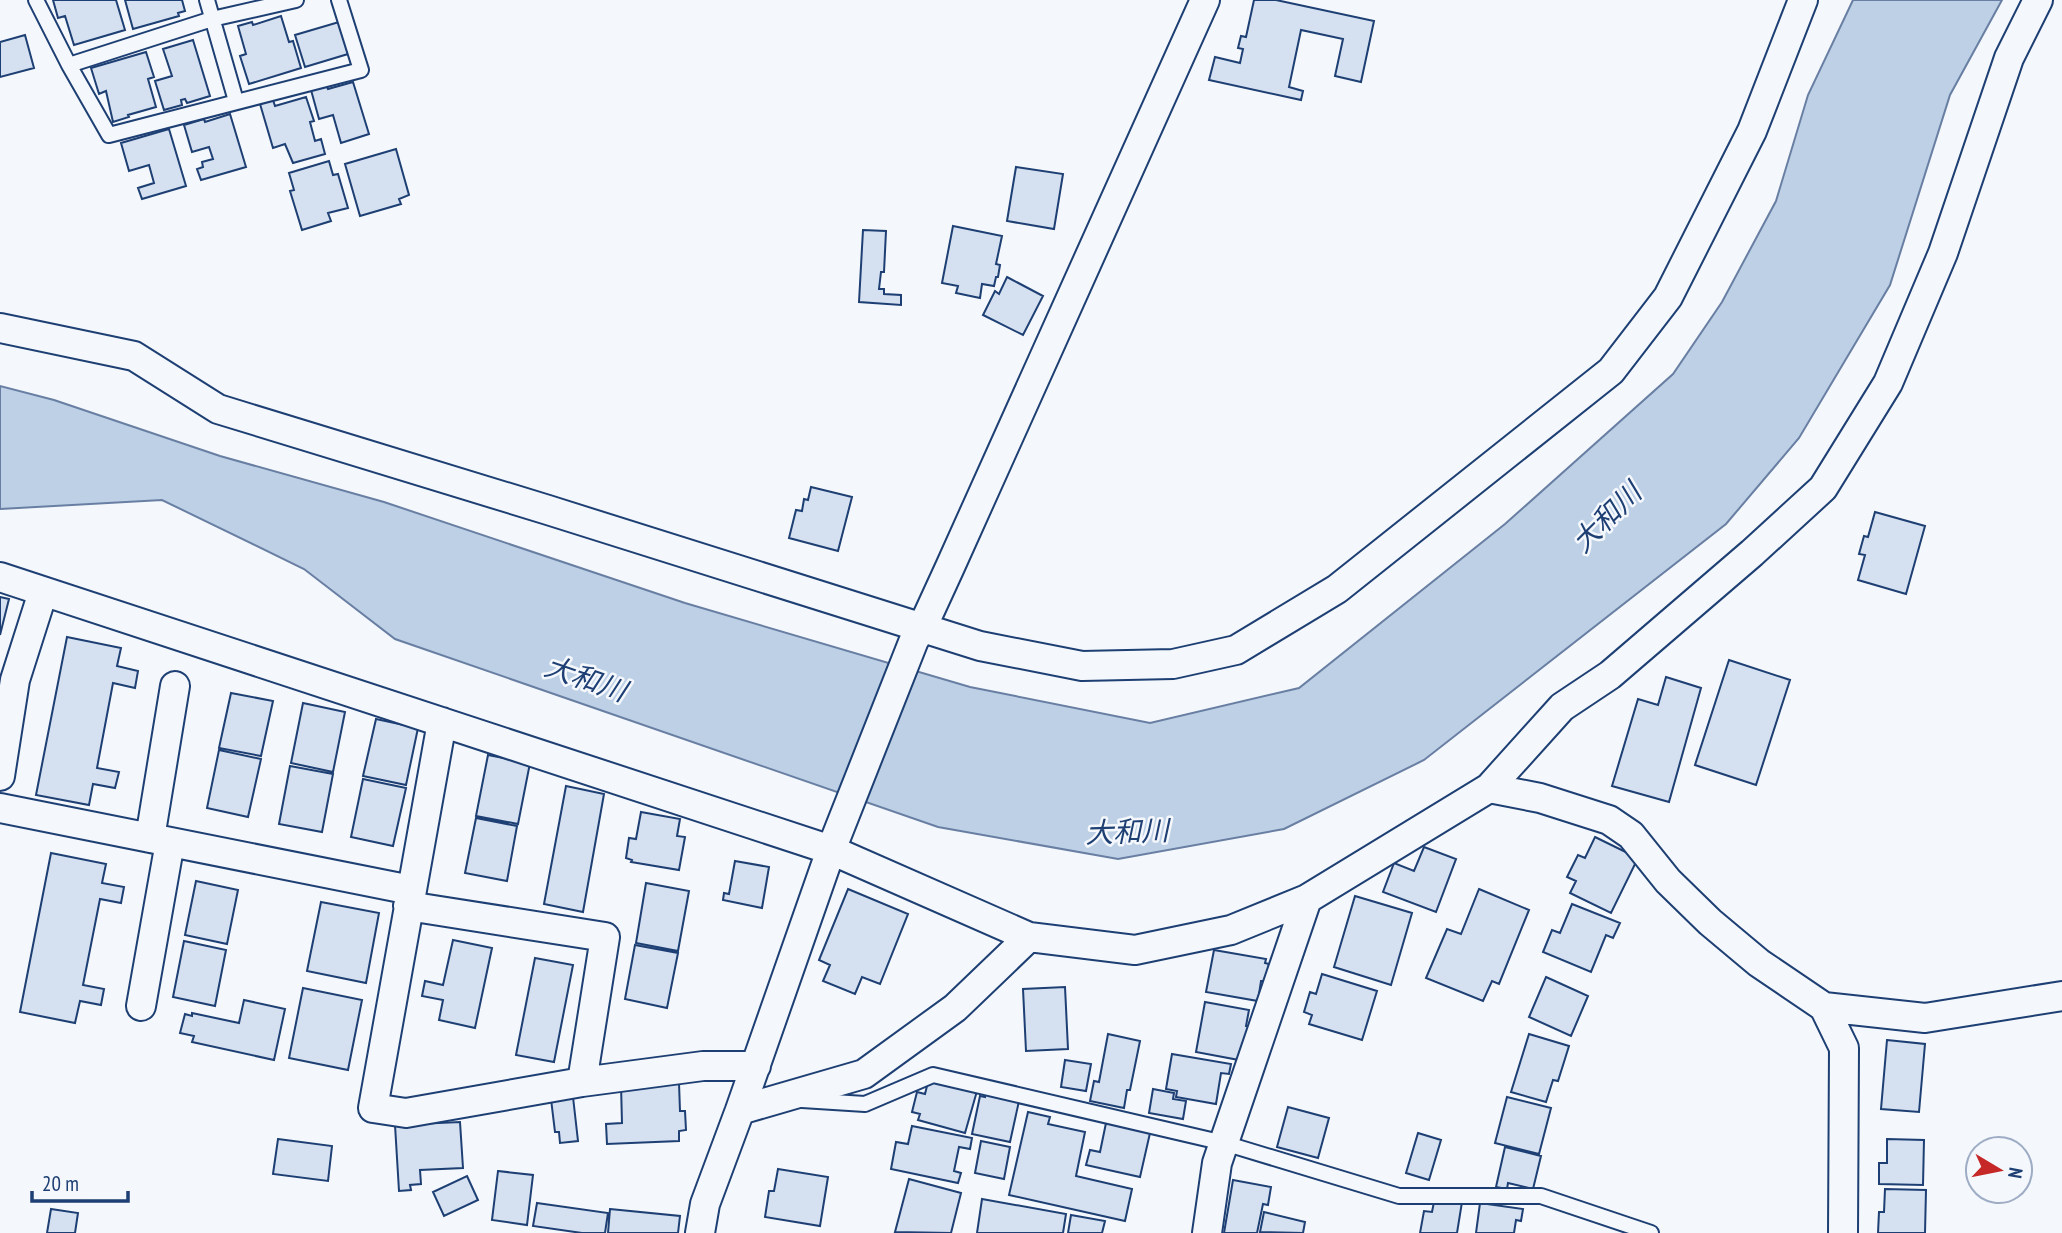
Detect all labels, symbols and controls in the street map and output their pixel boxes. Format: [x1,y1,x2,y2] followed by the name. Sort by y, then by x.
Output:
[1563,472,1651,560] water label: 大和川
[540,647,635,710] water label: 大和川
[1084,811,1173,851] water label: 大和川
[1964,1135,2034,1205] north arrow
[32,1160,128,1204] scale bar
[2003,1166,2028,1180] text: N
[42,1170,79,1197] text: 20 m

